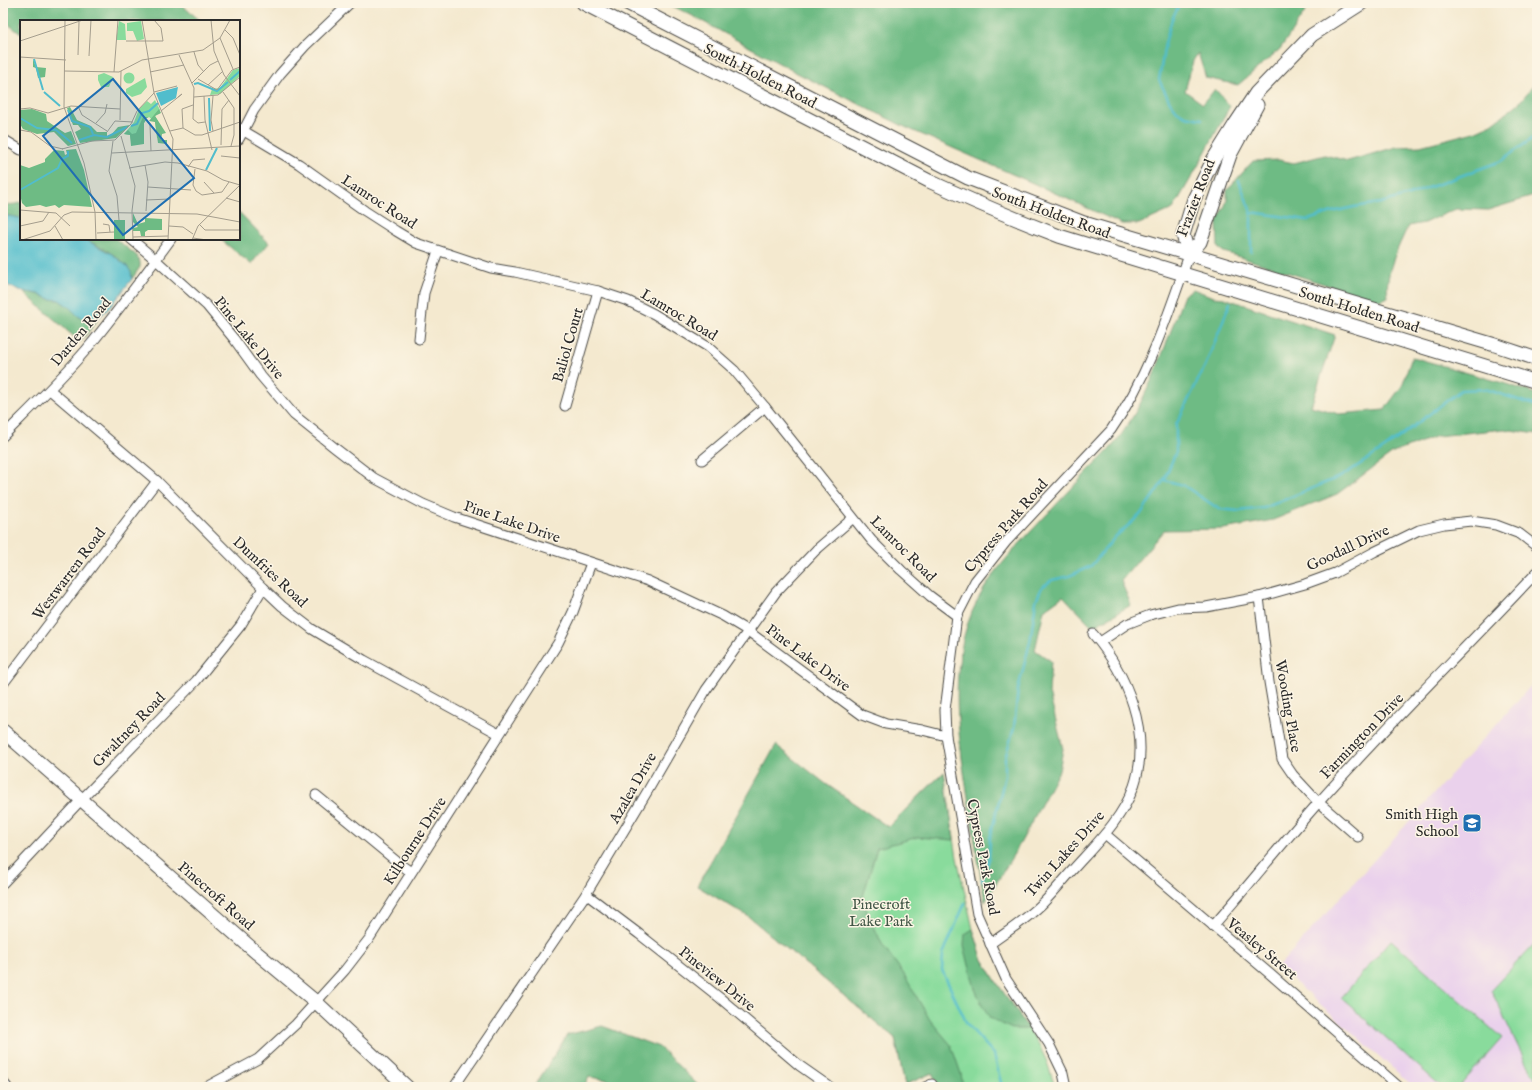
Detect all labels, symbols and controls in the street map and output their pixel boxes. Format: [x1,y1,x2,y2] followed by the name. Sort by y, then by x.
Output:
[20,20,240,240] inset map
[700,39,821,113] street label: South Holden Road
[1172,155,1220,240] street label: Frazier Road
[338,171,421,234] street label: Lamroc Road
[989,183,1114,244] street label: South Holden Road
[1297,283,1422,338] street label: South Holden Road
[637,285,722,346] street label: Lamroc Road
[47,293,116,370] street label: Darden Road
[210,293,288,383] street label: Pine Lake Drive
[548,305,588,385] street label: Baliol Court
[960,474,1053,577] street label: Cypress Park Road
[461,497,563,547] street label: Pine Lake Drive
[866,512,941,587] street label: Lamroc Road
[1304,521,1392,575] street label: Goodall Drive
[28,523,110,624] street label: Westwarren Road
[229,532,312,612] street label: Dumfries Road
[762,620,854,696] street label: Pine Lake Drive
[1271,658,1306,754] street label: Wooding Place
[88,688,170,771] street label: Gwaltney Road
[1316,689,1408,783] street label: Farmington Drive
[604,749,661,828] street label: Azalea Drive
[379,793,451,889] street label: Kilbourne Drive
[962,797,1004,918] street label: Cypress Park Road
[1385,805,1459,841] place label: Smith High School
[1021,807,1109,901] street label: Twin Lakes Drive
[1461,812,1483,834] school or university icon: Smith High School
[174,858,259,935] street label: Pinecroft Road
[849,895,914,931] park label: Pinecroft Lake Park
[1222,913,1301,984] street label: Veasley Street
[675,942,759,1016] street label: Pineview Drive

